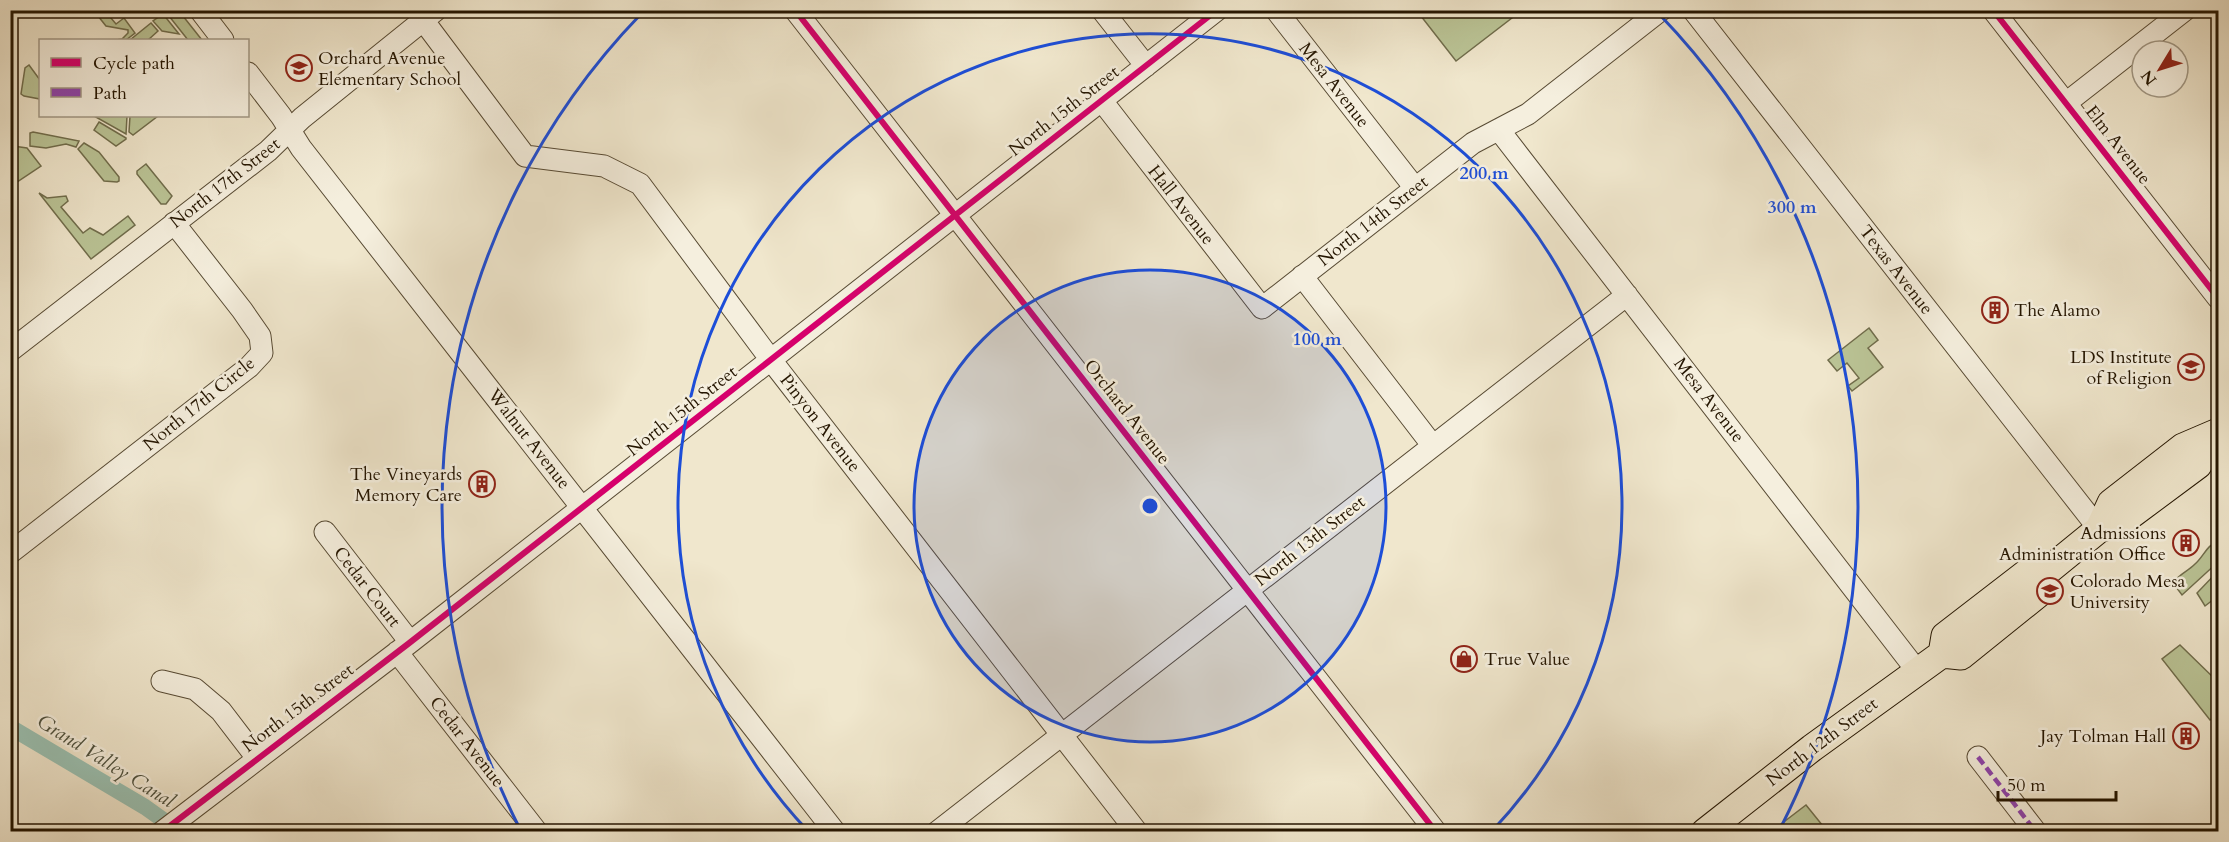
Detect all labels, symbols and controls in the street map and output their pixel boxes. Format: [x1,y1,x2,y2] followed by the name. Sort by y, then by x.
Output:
[1293,37,1375,133] street label: Mesa Avenue
[39,39,249,117] legend
[2130,39,2190,99] north arrow
[318,46,461,92] place label: Orchard Avenue Elementary School
[93,51,175,76] text: Cycle path
[284,53,314,83] school or university icon: Orchard Avenue Elementary School
[1003,60,1125,162] street label: North 15th Street
[2136,65,2162,90] text: N
[93,81,127,106] text: Path
[2079,100,2157,190] street label: Elm Avenue
[164,132,286,234] street label: North 17th Street
[1142,160,1220,250] street label: Hall Avenue
[1459,161,1509,186] text: 200 m
[1312,170,1434,272] street label: North 14th Street
[1767,195,1817,220] text: 300 m
[1853,220,1939,320] street label: Texas Avenue
[1980,295,2010,325] building icon: The Alamo
[2014,298,2100,323] place label: The Alamo
[1292,327,1342,352] text: 100 m
[2070,345,2173,391] place label: LDS Institute of Religion
[138,351,260,457] street label: North 17th Circle
[1668,352,1750,448] street label: Mesa Avenue
[2176,352,2206,382] school or university icon: LDS Institute of Religion
[1078,354,1176,470] street label: Orchard Avenue
[621,360,743,462] street label: North 15th Street
[774,369,866,477] street label: Pinyon Avenue
[481,383,576,494] street label: Walnut Avenue
[350,462,462,508] place label: The Vineyards Memory Care
[467,469,497,499] building icon: The Vineyards Memory Care
[1249,490,1371,592] street label: North 13th Street
[1140,496,1160,516] centre of rings
[1999,521,2166,567] place label: Admissions Administration Office
[2171,528,2201,558] building icon: Admissions Administration Office
[327,541,407,633] street label: Cedar Court
[2070,569,2185,615] place label: Colorado Mesa University
[2035,576,2065,606] school or university icon: Colorado Mesa University
[1449,644,1479,674] shop icon: True Value
[1484,647,1570,672] place label: True Value
[237,657,359,758] street label: North 15th Street
[424,691,510,793] street label: Cedar Avenue
[1761,691,1883,792] street label: North 12th Street
[32,708,180,814] water label: Grand Valley Canal
[2171,721,2201,751] building icon: Jay Tolman Hall
[2037,724,2166,749] place label: Jay Tolman Hall
[1998,764,2116,802] scale bar
[2007,773,2046,798] text: 50 m

